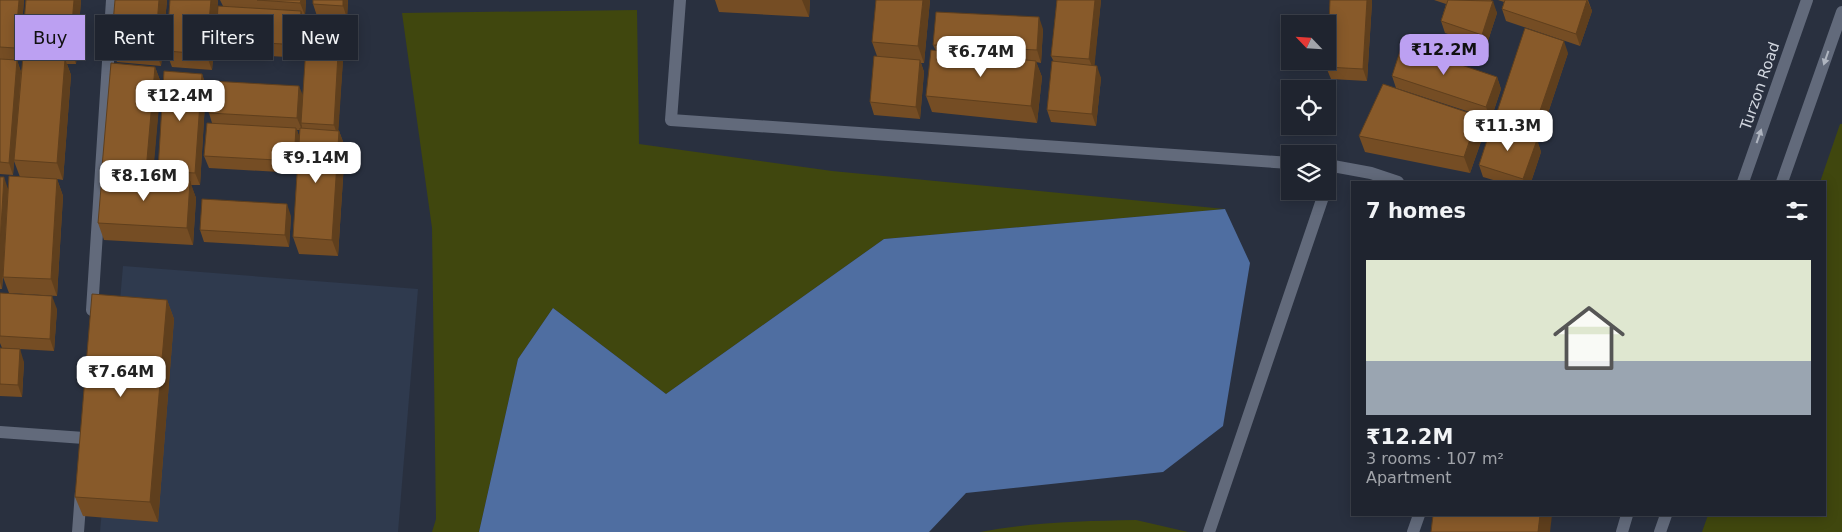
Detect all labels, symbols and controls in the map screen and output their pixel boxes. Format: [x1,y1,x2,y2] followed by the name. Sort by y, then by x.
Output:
[15,15,85,60] chip: Buy
[95,15,173,60] chip: Rent
[183,15,273,60] chip: Filters
[283,15,358,60] chip: New
[1281,15,1336,70] north arrow
[1281,15,1336,200] map controls
[1403,34,1485,76] pin: ₹12.2M
[940,36,1022,78] pin: ₹6.74M
[1411,40,1477,59] text: ₹12.2M
[1736,40,1783,133] street label: Turzon Road
[948,42,1014,61] text: ₹6.74M
[1822,50,1829,65] one-way arrow
[139,80,221,122] pin: ₹12.4M
[1281,80,1336,135] button: locate
[147,86,213,105] text: ₹12.4M
[1467,110,1549,152] pin: ₹11.3M
[1475,116,1541,135] text: ₹11.3M
[1756,129,1763,144] one-way arrow
[275,142,357,184] pin: ₹9.14M
[1281,145,1336,200] button: layers
[283,148,349,167] text: ₹9.14M
[103,160,185,202] pin: ₹8.16M
[111,166,177,185] text: ₹8.16M
[1783,197,1811,225] icon: filters
[1366,199,1466,223] text: 7 homes
[1544,293,1634,383] icon: home
[80,356,162,398] pin: ₹7.64M
[88,362,154,381] text: ₹7.64M
[1366,425,1453,449] text: ₹12.2M
[1366,449,1504,468] text: 3 rooms · 107 m²
[1366,468,1452,487] text: Apartment

